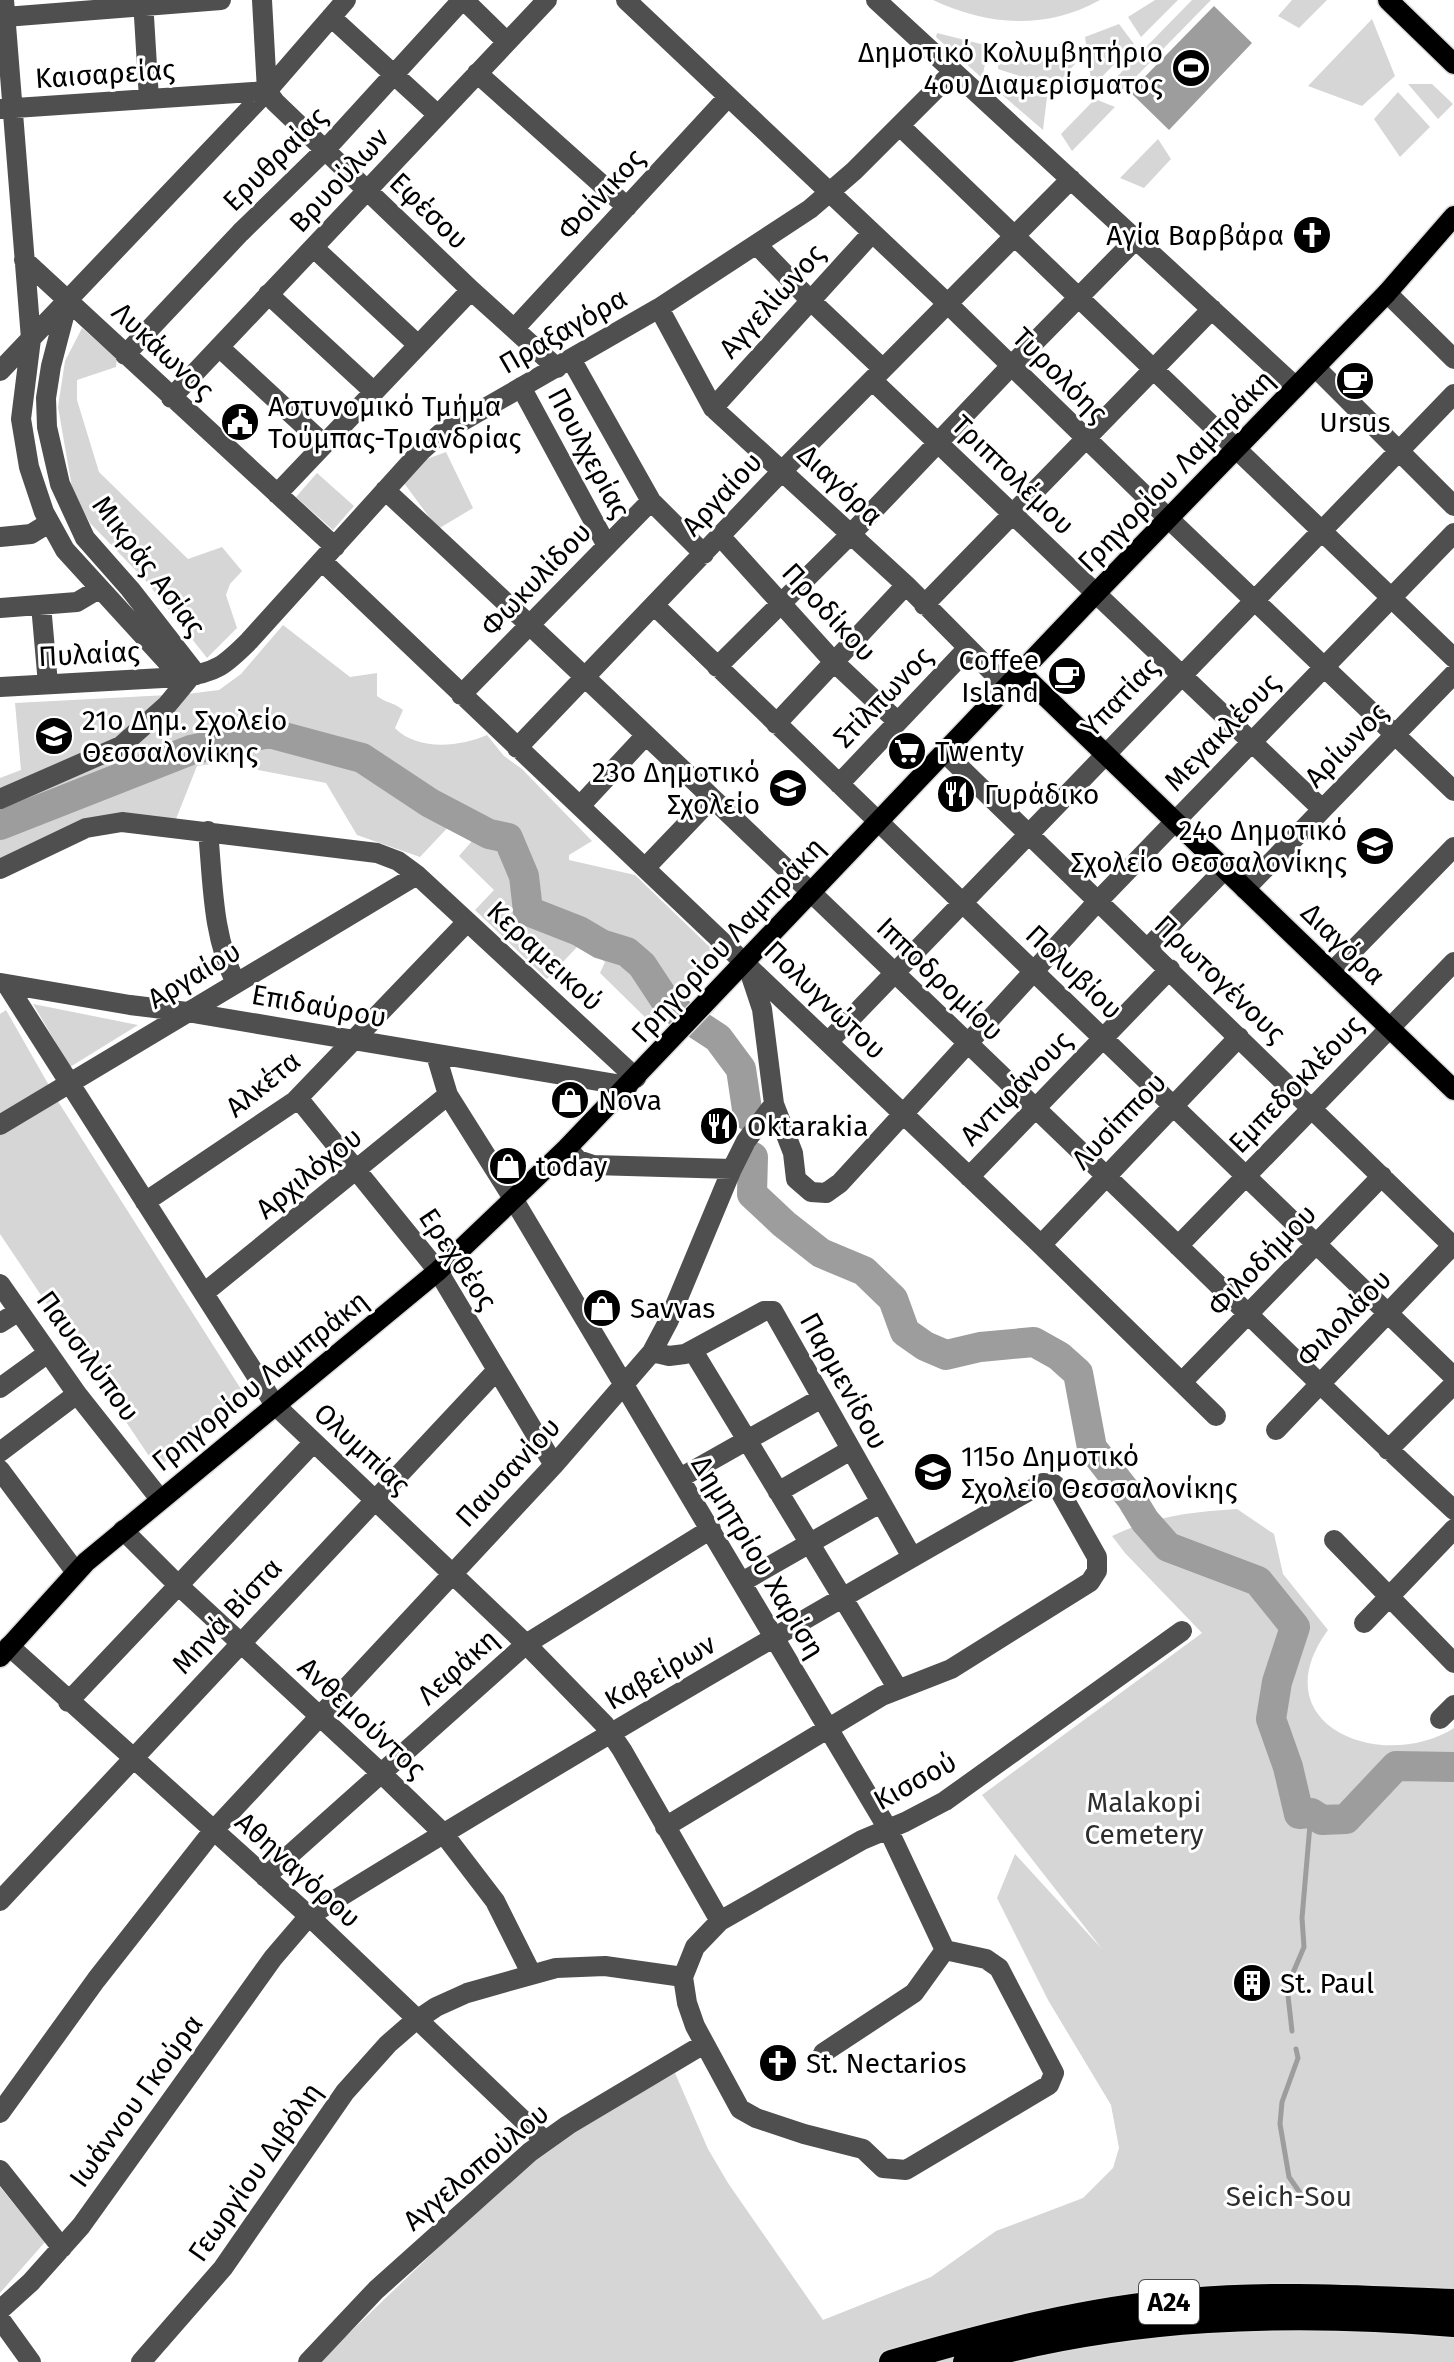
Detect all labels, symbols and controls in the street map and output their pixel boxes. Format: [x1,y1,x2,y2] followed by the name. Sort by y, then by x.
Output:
[858,36,1163,101] place label: Δημοτικό Κολυμβητήριο 4ου Διαμερίσματος
[1170,47,1212,89] sports icon: Δημοτικό Κολυμβητήριο 4ου Διαμερίσματος
[34,53,176,95] street label: Καισαρείας
[216,100,334,218] street label: Ερυθραίας
[282,121,396,239] street label: Βρυούλων
[551,142,651,246] street label: Φοίνικος
[383,166,475,256] street label: Εφέσου
[1291,214,1333,256] church icon: Αγία Βαρβάρα
[1106,219,1284,252] place label: Αγία Βαρβάρα
[712,237,832,365] street label: Αγγελίωνος
[493,281,633,381] street label: Πραξαγόρα
[105,296,221,406] street label: Λυκάωνος
[1006,321,1114,429] street label: Τυρολόης
[1334,360,1376,402] cafe icon: Ursus
[1071,363,1281,579] street label: Γρηγορίου Λαμπράκη
[541,382,637,524] street label: Πουλχερίας
[268,390,521,455] place label: Αστυνομικό Τμήμα Τούμπας-Τριανδρίας
[219,401,261,443] public building icon: Αστυνομικό Τμήμα Τούμπας-Τριανδρίας
[1319,406,1391,439] place label: Ursus
[945,408,1081,542] street label: Τριπτολέμου
[791,438,889,532] street label: Διαγόρα
[675,445,769,543] street label: Αργαίου
[86,489,212,643] street label: Μικράς Ασίας
[474,515,598,643] street label: Φωκυλίδου
[775,556,883,668] street label: Προδίκου
[37,635,141,673] street label: Πυλαίας
[827,640,939,754] street label: Στίλπωνος
[959,644,1039,709] place label: Coffee Island
[1074,650,1166,744] street label: Υπατίας
[1046,655,1088,697] cafe icon: Coffee Island
[1158,666,1286,798] street label: Μεγακλέους
[1298,696,1394,794] street label: Αρίωνος
[82,704,287,769] place label: 21ο Δημ. Σχολείο Θεσσαλονίκης
[33,715,75,757] school or university icon: 21ο Δημ. Σχολείο Θεσσαλονίκης
[886,730,928,772] supermarket icon: Twenty
[935,735,1024,768] place label: Twenty
[592,756,760,821] place label: 23ο Δημοτικό Σχολείο
[767,767,809,809] school or university icon: 23ο Δημοτικό Σχολείο
[935,773,977,815] restaurant icon: Γυράδικο
[984,778,1099,811] place label: Γυράδικο
[1070,814,1347,879] place label: 24ο Δημοτικό Σχολείο Θεσσαλονίκης
[1354,825,1396,867] school or university icon: 24ο Δημοτικό Σχολείο Θεσσαλονίκης
[625,831,831,1049] street label: Γρηγορίου Λαμπράκη
[480,894,610,1018] street label: Κεραμεικού
[1294,896,1392,992] street label: Διαγόρα
[1148,908,1292,1050] street label: Πρωτογένους
[870,910,1010,1048] street label: Ιπποδρομίου
[1019,918,1129,1026] street label: Πολυβίου
[142,934,246,1016] street label: Αργαίου
[757,934,893,1066] street label: Πολυγνώτου
[249,978,389,1034] street label: Επιδαύρου
[1222,1008,1370,1160] street label: Εμπεδοκλέους
[953,1024,1079,1152] street label: Αντιφάνους
[219,1044,307,1124] street label: Αλκέτα
[1065,1066,1173,1176] street label: Λυσίππου
[549,1079,591,1121] shop icon: Nova
[598,1084,662,1117] place label: Nova
[698,1105,740,1147] restaurant icon: Oktarakia
[747,1110,868,1143] place label: Oktarakia
[249,1120,369,1226] street label: Αρχιλόχου
[487,1145,529,1187] shop icon: today
[536,1150,608,1183] place label: today
[1201,1197,1323,1323] street label: Φιλοδήμου
[412,1202,504,1316] street label: Ερεχθέος
[1290,1263,1398,1373] street label: Φιλολάου
[29,1284,147,1428] street label: Παυσιλύπου
[145,1284,375,1478] street label: Γρηγορίου Λαμπράκη
[581,1287,623,1329] shop icon: Savvas
[630,1292,715,1325] place label: Savvas
[793,1307,895,1455] street label: Παρμενίδου
[307,1396,417,1502] street label: Ολυμπίας
[449,1410,567,1534] street label: Παυσανίου
[961,1440,1238,1505] place label: 115o Δημοτικό Σχολείο Θεσσαλονίκης
[685,1450,831,1664] street label: Δημητρίου Χαρίση
[912,1451,954,1493] school or university icon: 115o Δημοτικό Σχολείο Θεσσαλονίκης
[165,1551,289,1681] street label: Μηνά Βίστα
[411,1622,505,1712] street label: Λεφάκη
[599,1627,722,1717] street label: Καβείρων
[291,1651,433,1785] street label: Ανθεμούντος
[868,1745,962,1817] street label: Κισσού
[1084,1786,1204,1851] park label: Malakopi Cemetery
[229,1805,367,1935] street label: Αθηναγόρου
[1231,1962,1273,2004] building icon: St. Paul
[1280,1967,1374,2000] place label: St. Paul
[62,2008,210,2194] street label: Ιωάννου Γκούρα
[757,2042,799,2084] church icon: St. Nectarios
[806,2047,967,2080] place label: St. Nectarios
[181,2076,329,2268] street label: Γεωργίου Διβόλη
[397,2097,555,2237] street label: Αγγελοπούλου
[1226,2180,1352,2213] park label: Seich-Sou
[1139,2280,1199,2324] road number: Α24

